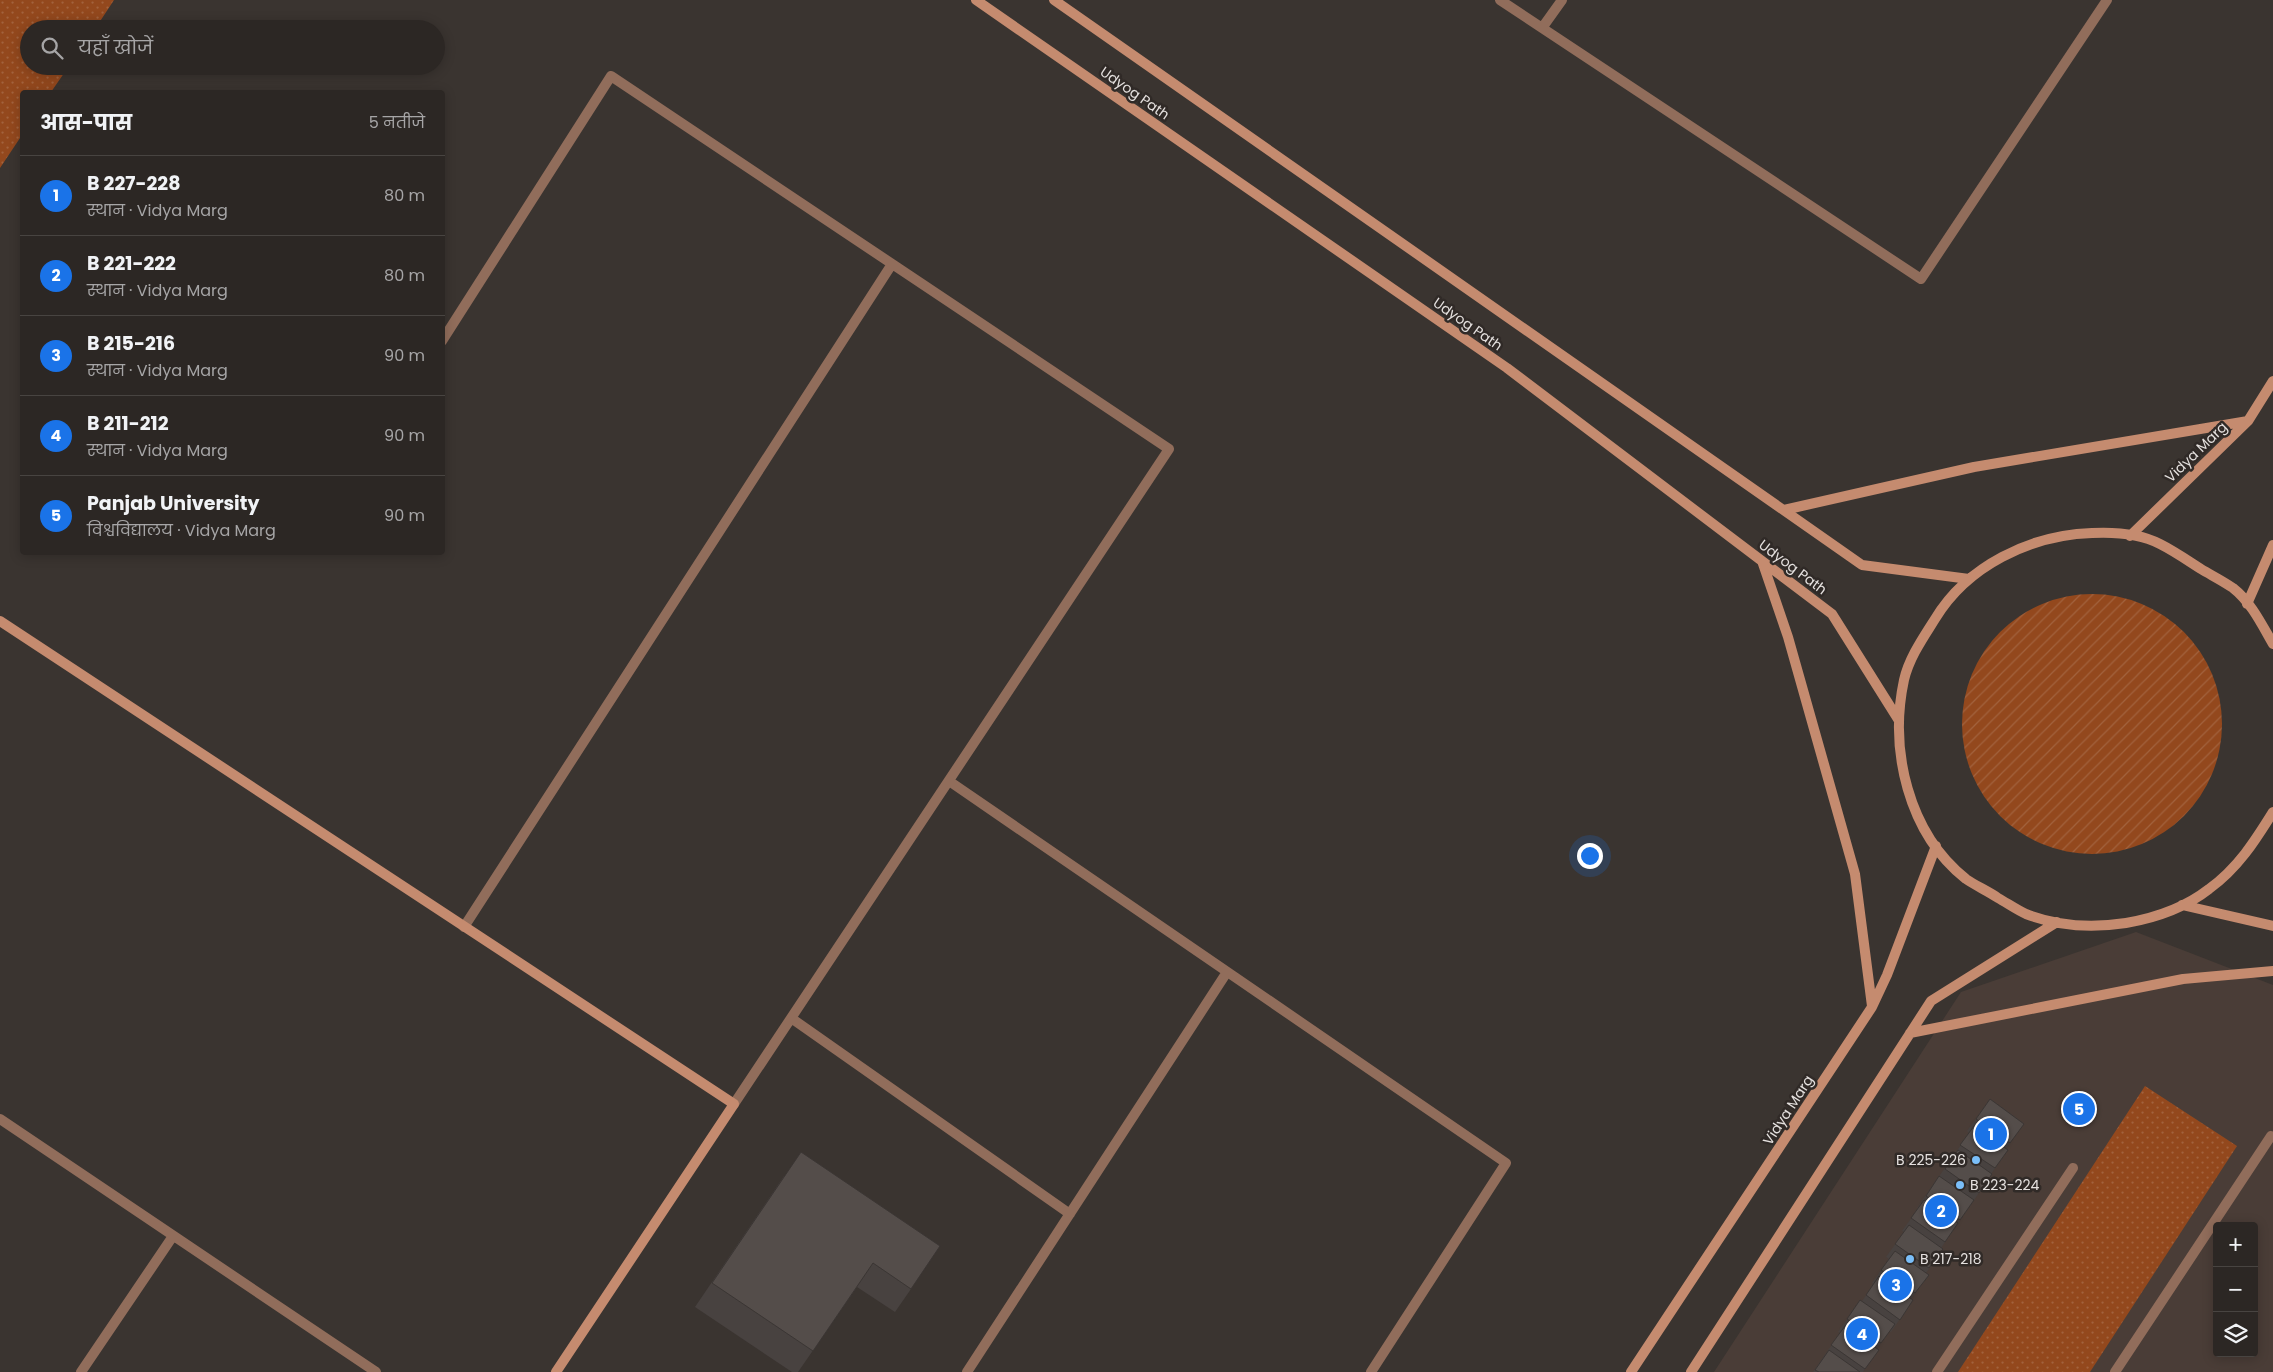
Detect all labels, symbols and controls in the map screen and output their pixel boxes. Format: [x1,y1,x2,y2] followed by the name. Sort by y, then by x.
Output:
[20,20,445,75] search box
[38,34,66,62] icon: search
[78,34,153,61] text: यहाँ खोजें
[1096,62,1174,124] street label: Udyog Path
[40,108,132,137] text: आस-पास
[369,111,425,134] text: 5 नतीजे
[87,170,180,197] text: B 227-228
[53,184,59,207] text: 1
[384,184,425,207] text: 80 m
[87,199,228,222] text: स्थान · Vidya Marg
[87,250,176,277] text: B 221-222
[51,264,61,287] text: 2
[384,264,425,287] text: 80 m
[87,279,228,302] text: स्थान · Vidya Marg
[1429,293,1507,355] street label: Udyog Path
[87,330,175,357] text: B 215-216
[51,344,61,367] text: 3
[384,344,425,367] text: 90 m
[87,359,228,382] text: स्थान · Vidya Marg
[87,410,169,437] text: B 211-212
[2160,417,2232,487] street label: Vidya Marg
[51,424,61,447] text: 4
[384,424,425,447] text: 90 m
[87,439,228,462] text: स्थान · Vidya Marg
[87,490,259,517] text: Panjab University
[51,504,61,527] text: 5
[384,504,425,527] text: 90 m
[87,519,276,542] text: विश्वविद्यालय · Vidya Marg
[1755,535,1831,599] street label: Udyog Path
[1577,843,1603,869] your location
[1758,1071,1818,1149] street label: Vidya Marg
[2063,1090,2095,1128] pin: 5
[1975,1115,2007,1153] pin: 1
[1896,1150,1966,1170] place label: B 225-226
[1970,1154,1982,1166] marker: B 225-226
[1970,1175,2039,1195] place label: B 223-224
[1954,1179,1966,1191] marker: B 223-224
[1925,1192,1957,1230] pin: 2
[2213,1222,2258,1357] map controls
[2213,1222,2258,1267] button: +
[1920,1249,1982,1269] place label: B 217-218
[1904,1253,1916,1265] marker: B 217-218
[1880,1266,1912,1304] pin: 3
[2213,1267,2258,1312] button: −
[2213,1312,2258,1357] button: layers
[1846,1315,1878,1353] pin: 4

